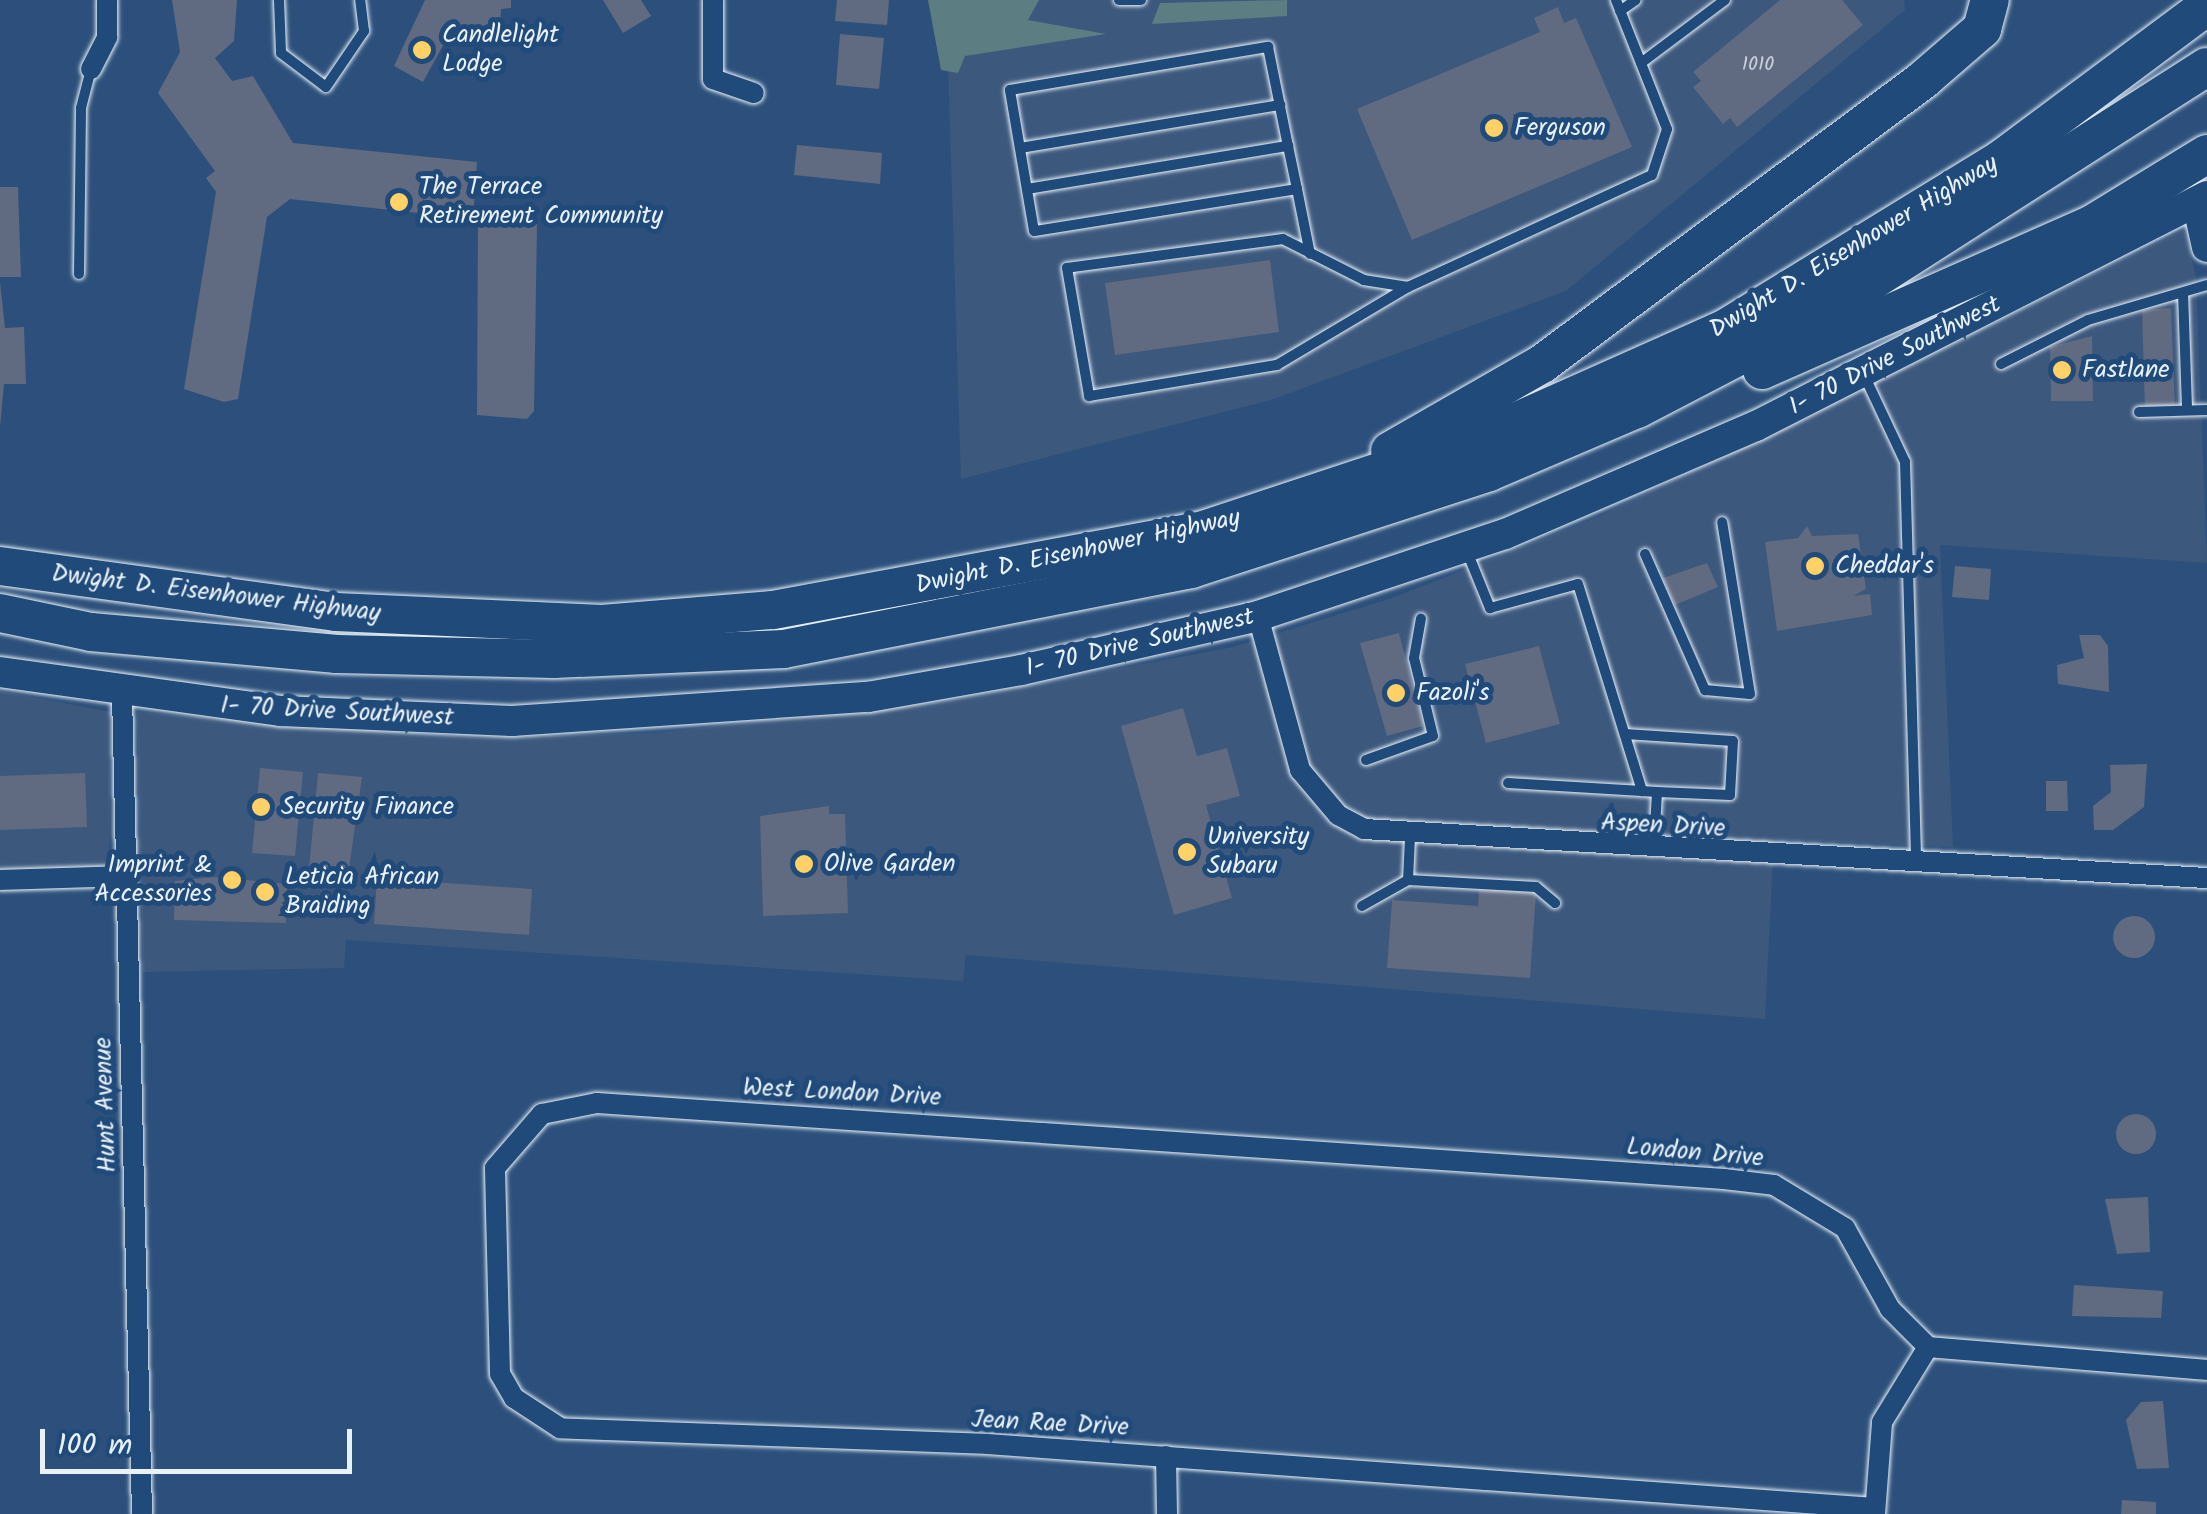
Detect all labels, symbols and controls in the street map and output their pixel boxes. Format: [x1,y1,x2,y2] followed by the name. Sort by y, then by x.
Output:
[442,21,559,80] place label: Candlelight Lodge
[411,39,433,61] marker: Candlelight Lodge
[1742,53,1774,77] house number: 1010
[1514,113,1606,143] place label: Ferguson
[1483,117,1505,139] marker: Ferguson
[1704,149,2004,345] street label: Dwight D. Eisenhower Highway
[419,173,663,232] place label: The Terrace Retirement Community
[388,191,410,213] marker: The Terrace Retirement Community
[1784,290,2006,422] street label: I- 70 Drive Southwest
[2082,355,2170,385] place label: Fastlane
[2051,359,2073,381] marker: Fastlane
[913,503,1243,601] street label: Dwight D. Eisenhower Highway
[1835,551,1934,581] place label: Cheddar's
[1804,555,1826,577] marker: Cheddar's
[50,559,382,629] street label: Dwight D. Eisenhower Highway
[1023,602,1257,684] street label: I- 70 Drive Southwest
[1416,678,1489,708] place label: Fazoli's
[1385,682,1407,704] marker: Fazoli's
[220,691,454,733] street label: I- 70 Drive Southwest
[281,792,454,822] place label: Security Finance
[250,796,272,818] marker: Security Finance
[1600,808,1726,844] street label: Aspen Drive
[1207,823,1309,882] place label: University Subaru
[1176,841,1198,863] marker: University Subaru
[824,849,956,879] place label: Olive Garden
[95,851,212,910] place label: Imprint & Accessories
[793,853,815,875] marker: Olive Garden
[285,863,439,922] place label: Leticia African Braiding
[221,869,243,891] marker: Imprint & Accessories
[254,881,276,903] marker: Leticia African Braiding
[89,1037,123,1173] street label: Hunt Avenue
[742,1073,942,1113] street label: West London Drive
[1625,1132,1765,1174] street label: London Drive
[970,1405,1130,1443] street label: Jean Rae Drive
[45,1409,358,1471] scale bar
[57,1422,132,1470] text: 100 m

